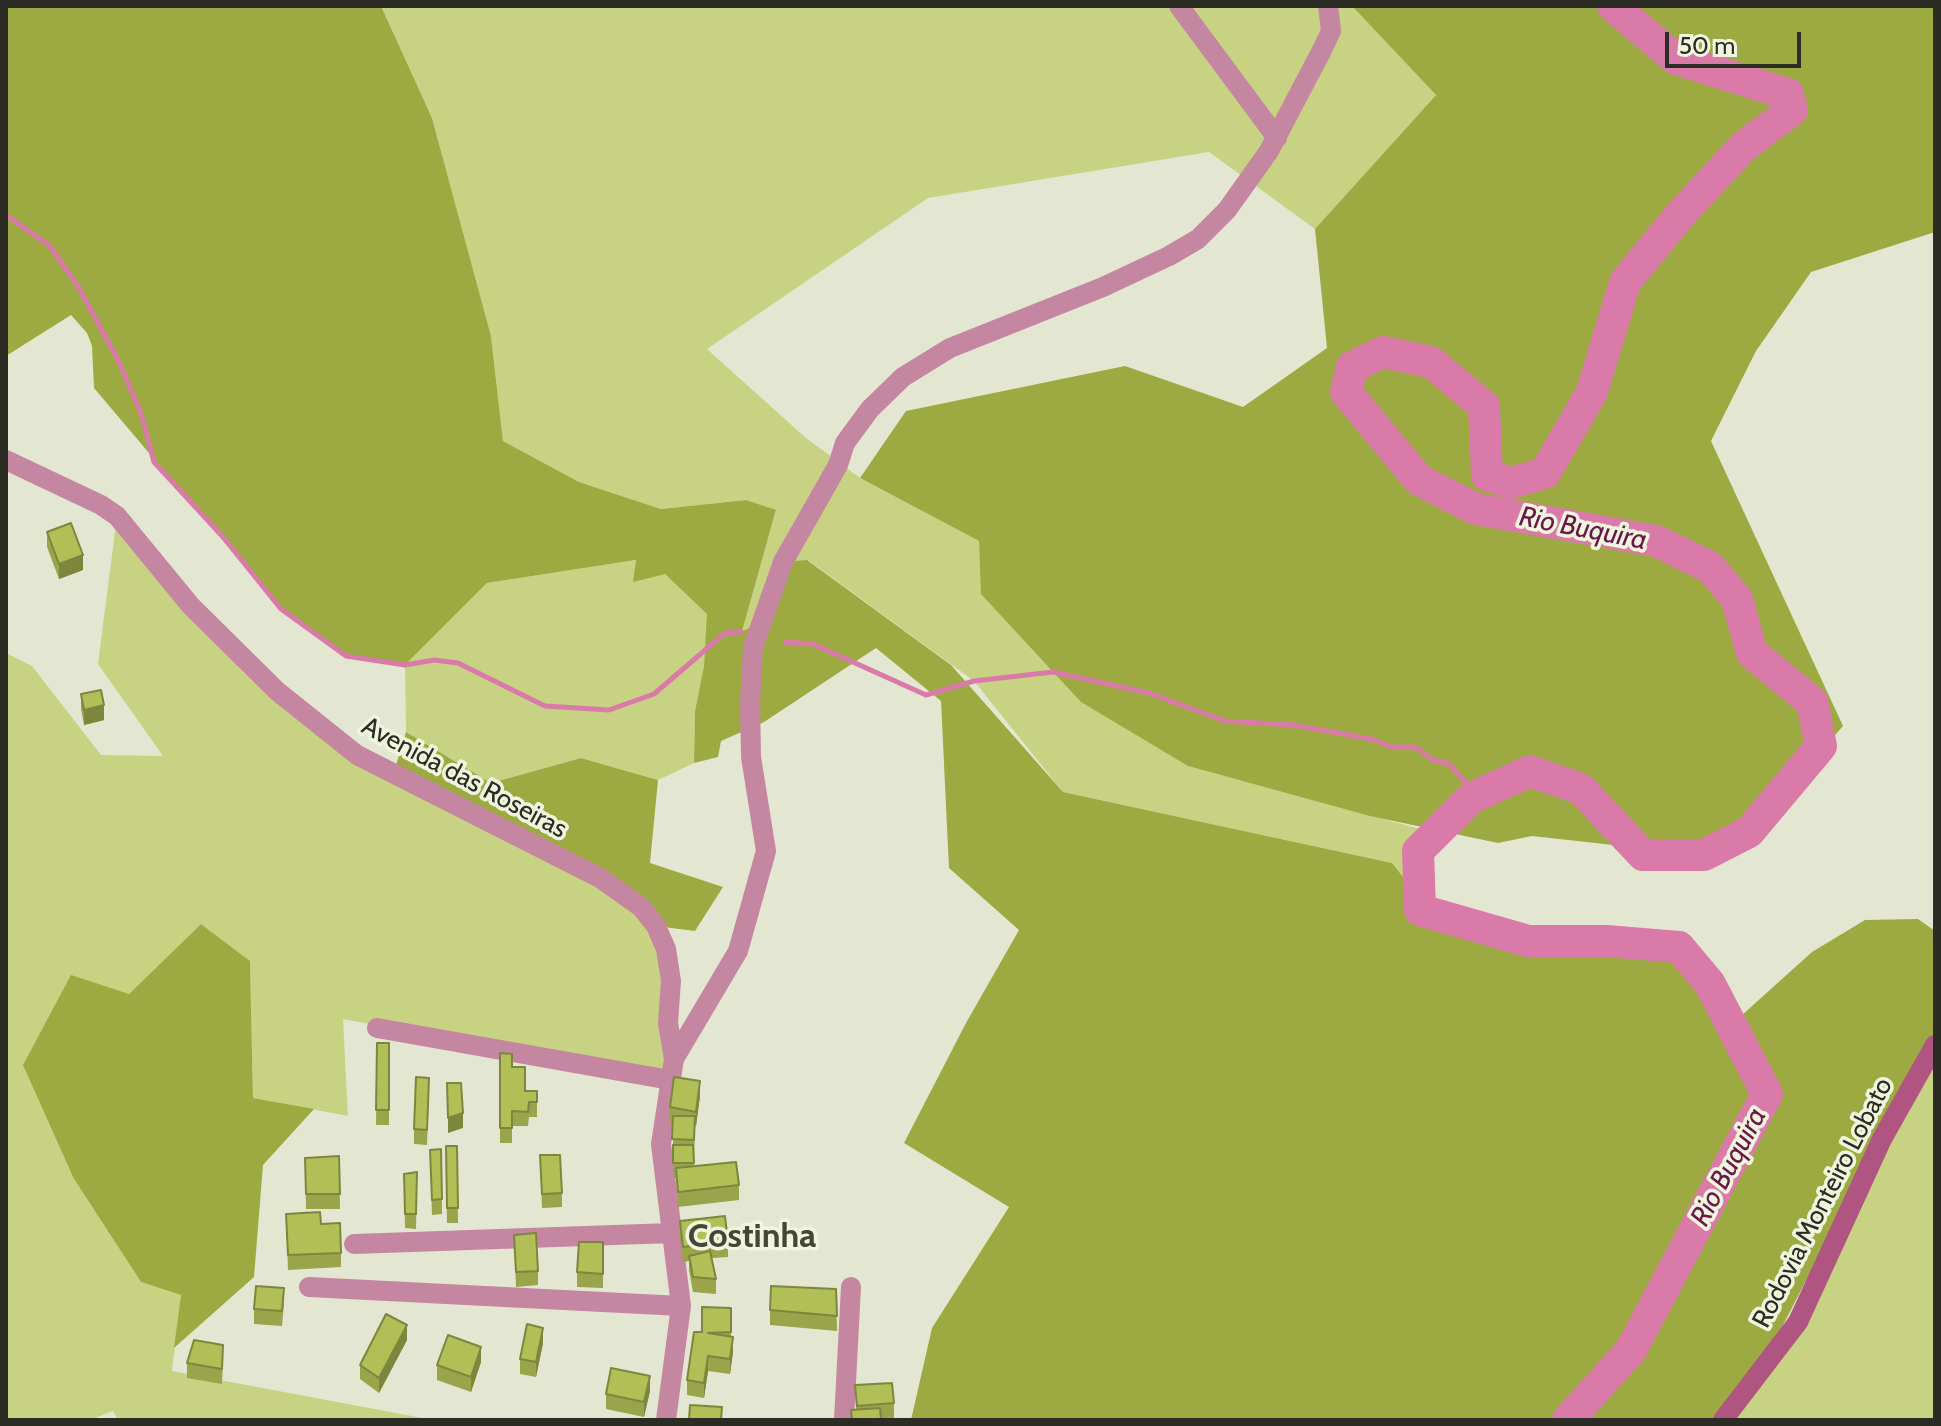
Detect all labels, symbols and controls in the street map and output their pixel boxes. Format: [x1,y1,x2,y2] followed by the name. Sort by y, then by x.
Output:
[1669,16,1805,66] scale bar
[1679,31,1735,60] text: 50 m
[1516,500,1650,558] water label: Rio Buquira
[356,711,572,845] street label: Avenida das Roseiras
[1746,1073,1900,1333] street label: Rodovia Monteiro Lobato
[1684,1102,1774,1232] water label: Rio Buquira
[688,1217,816,1257] district label: Costinha

